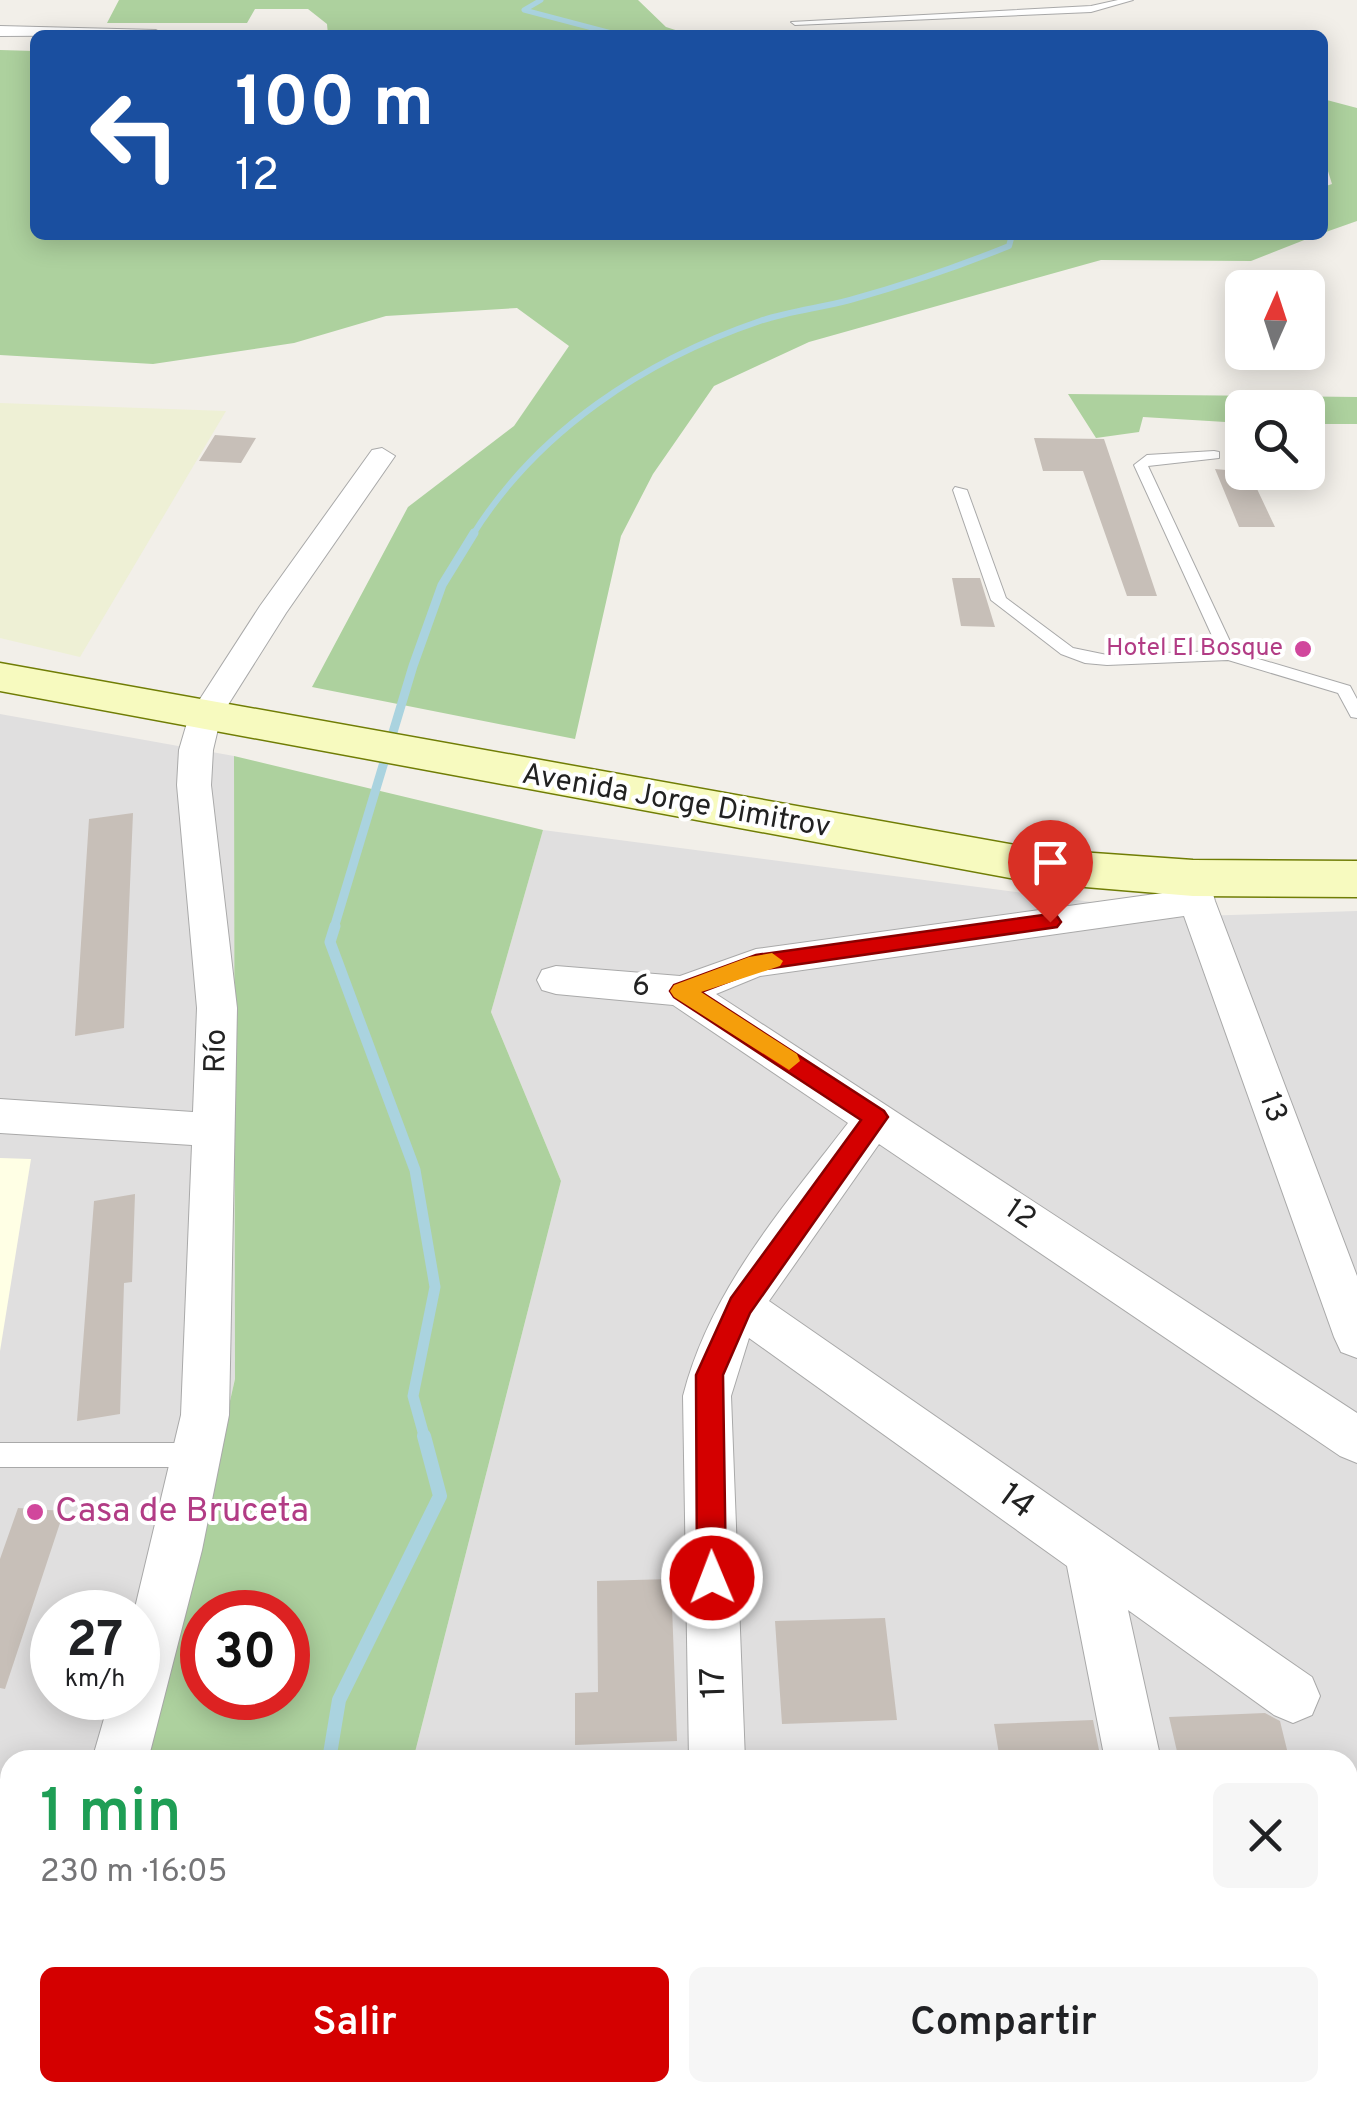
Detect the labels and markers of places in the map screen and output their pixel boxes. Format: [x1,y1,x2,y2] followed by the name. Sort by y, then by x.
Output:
[1106,633,1283,665] place label: Hotel El Bosque
[1292,638,1314,660] marker: Hotel El Bosque
[1008,820,1093,923] pin
[55,1490,309,1534] place label: Casa de Bruceta
[24,1501,46,1523] marker: Casa de Bruceta

